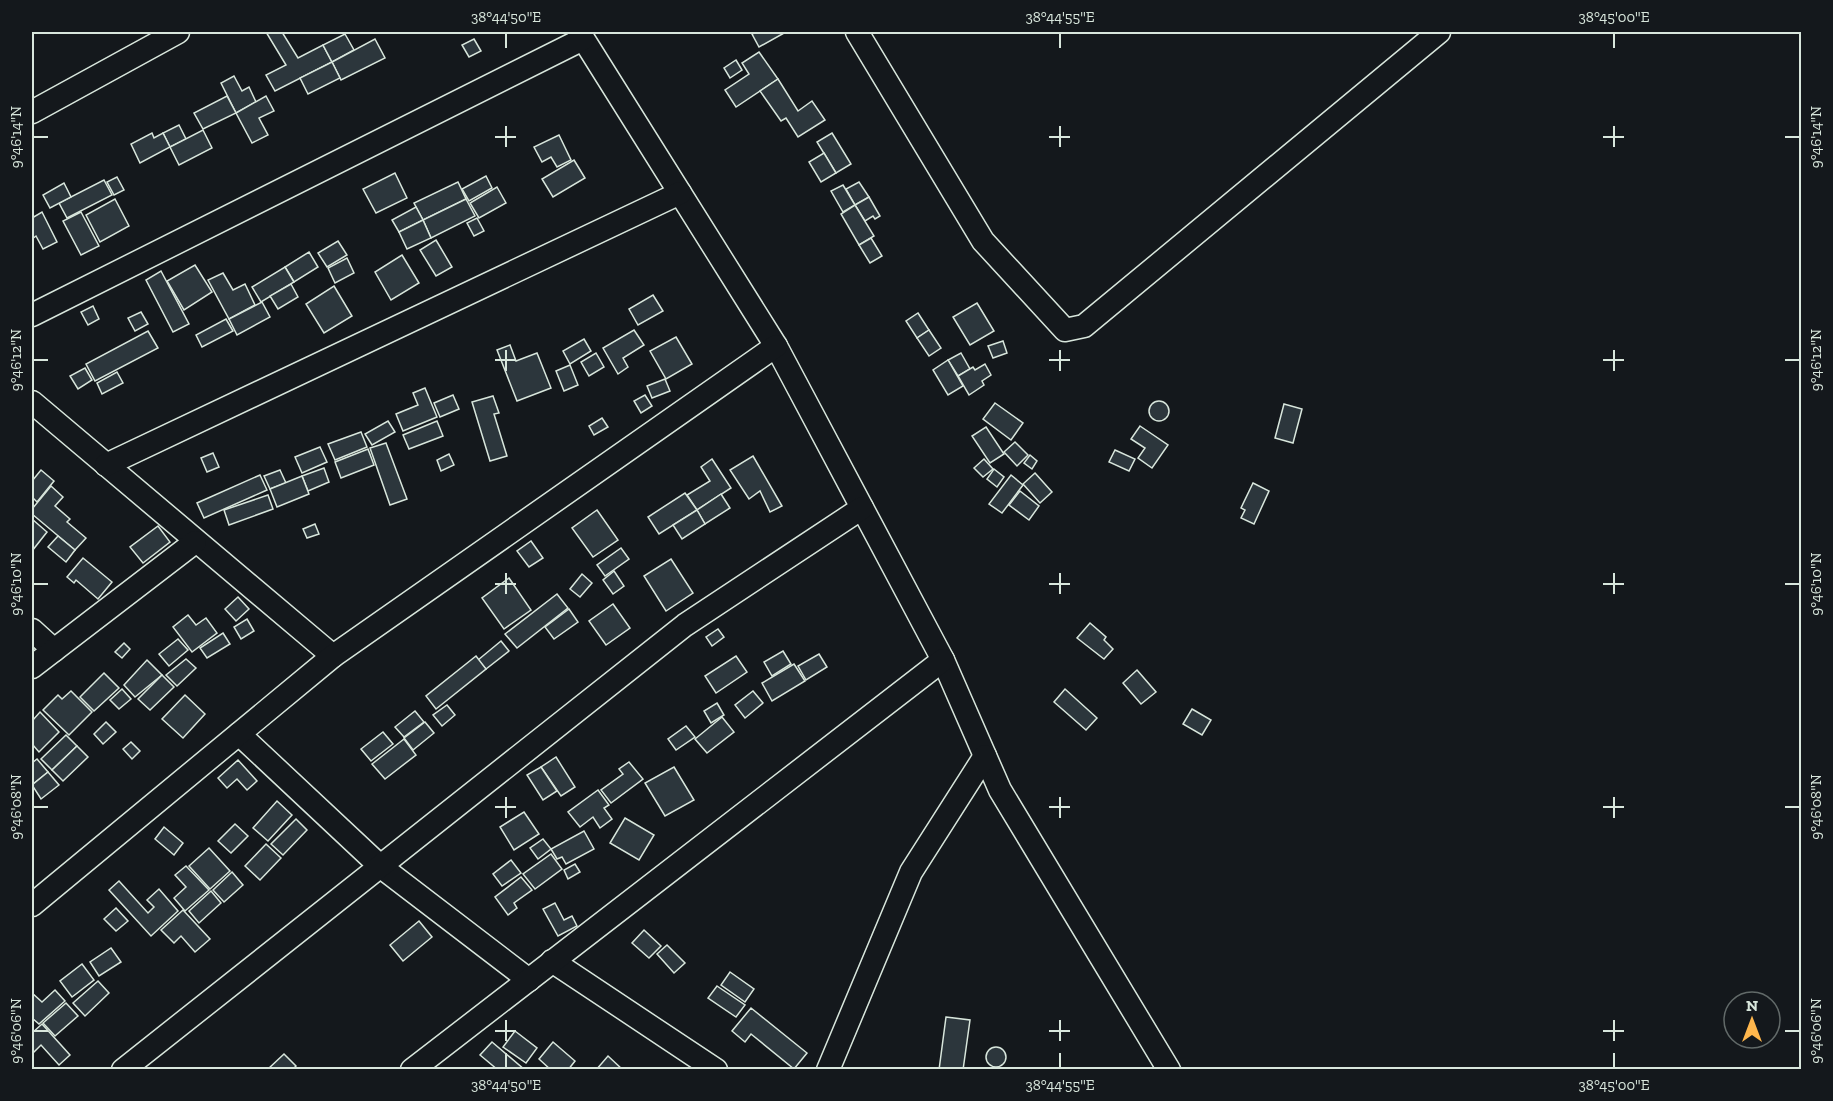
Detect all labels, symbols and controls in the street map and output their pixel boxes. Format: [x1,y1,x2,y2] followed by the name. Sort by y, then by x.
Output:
[471,8,541,26] text: 38°44'50"E
[1025,8,1095,26] text: 38°44'55"E
[1578,8,1650,26] text: 38°45'00"E
[7,106,25,168] text: 9°46'14"N
[1807,106,1825,168] text: 9°46'14"N
[7,329,25,391] text: 9°46'12"N
[1807,329,1825,391] text: 9°46'12"N
[7,552,25,616] text: 9°46'10"N
[1807,552,1825,616] text: 9°46'10"N
[7,774,25,840] text: 9°46'08"N
[1807,774,1825,840] text: 9°46'08"N
[1722,990,1782,1050] north arrow
[1746,996,1758,1015] text: N
[7,998,25,1064] text: 9°46'06"N
[1807,998,1825,1064] text: 9°46'06"N
[471,1076,541,1094] text: 38°44'50"E
[1025,1076,1095,1094] text: 38°44'55"E
[1578,1076,1650,1094] text: 38°45'00"E

